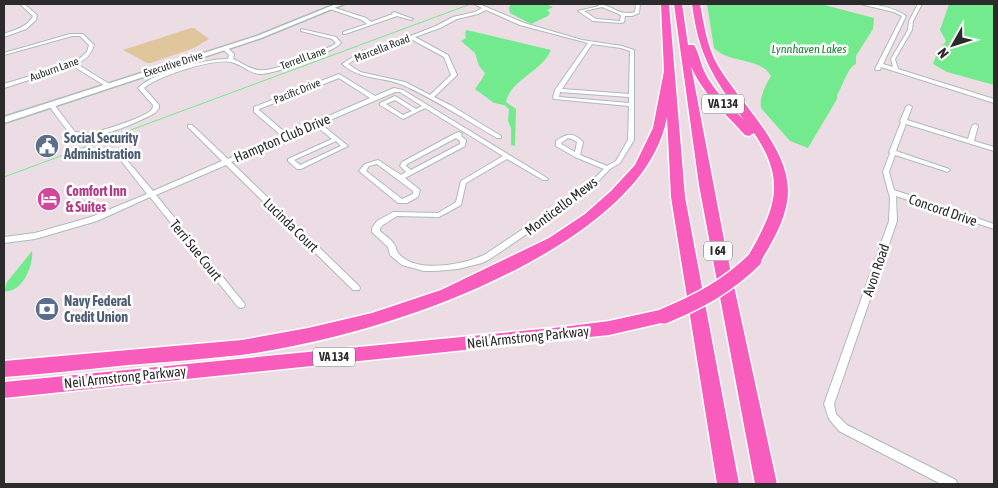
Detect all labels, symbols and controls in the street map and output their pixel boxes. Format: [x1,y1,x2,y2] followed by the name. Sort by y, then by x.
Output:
[928,20,978,70] north arrow
[353,32,411,64] street label: Marcella Road
[772,42,846,56] water label: Lynnhaven Lakes
[279,44,327,72] street label: Terrell Lane
[934,45,952,61] text: N
[142,49,204,79] street label: Executive Drive
[28,55,80,83] street label: Auburn Lane
[272,76,322,106] street label: Pacific Drive
[702,95,744,114] road number: VA 134
[231,111,333,165] street label: Hampton Club Drive
[63,130,141,162] place label: Social Security Administration
[34,133,60,159] public building icon: Social Security Administration
[522,174,600,238] street label: Monticello Mews
[66,183,127,215] place label: Comfort Inn & Suites
[36,186,62,212] hotel icon: Comfort Inn & Suites
[907,191,979,229] street label: Concord Drive
[260,195,322,255] street label: Lucinda Court
[167,216,225,284] street label: Terri Sue Court
[704,242,732,260] road number: I 64
[860,242,892,298] street label: Avon Road
[64,293,131,325] place label: Navy Federal Credit Union
[34,296,60,322] bank icon: Navy Federal Credit Union
[466,323,590,351] street label: Neil Armstrong Parkway
[313,348,355,367] road number: VA 134
[63,363,187,391] street label: Neil Armstrong Parkway

